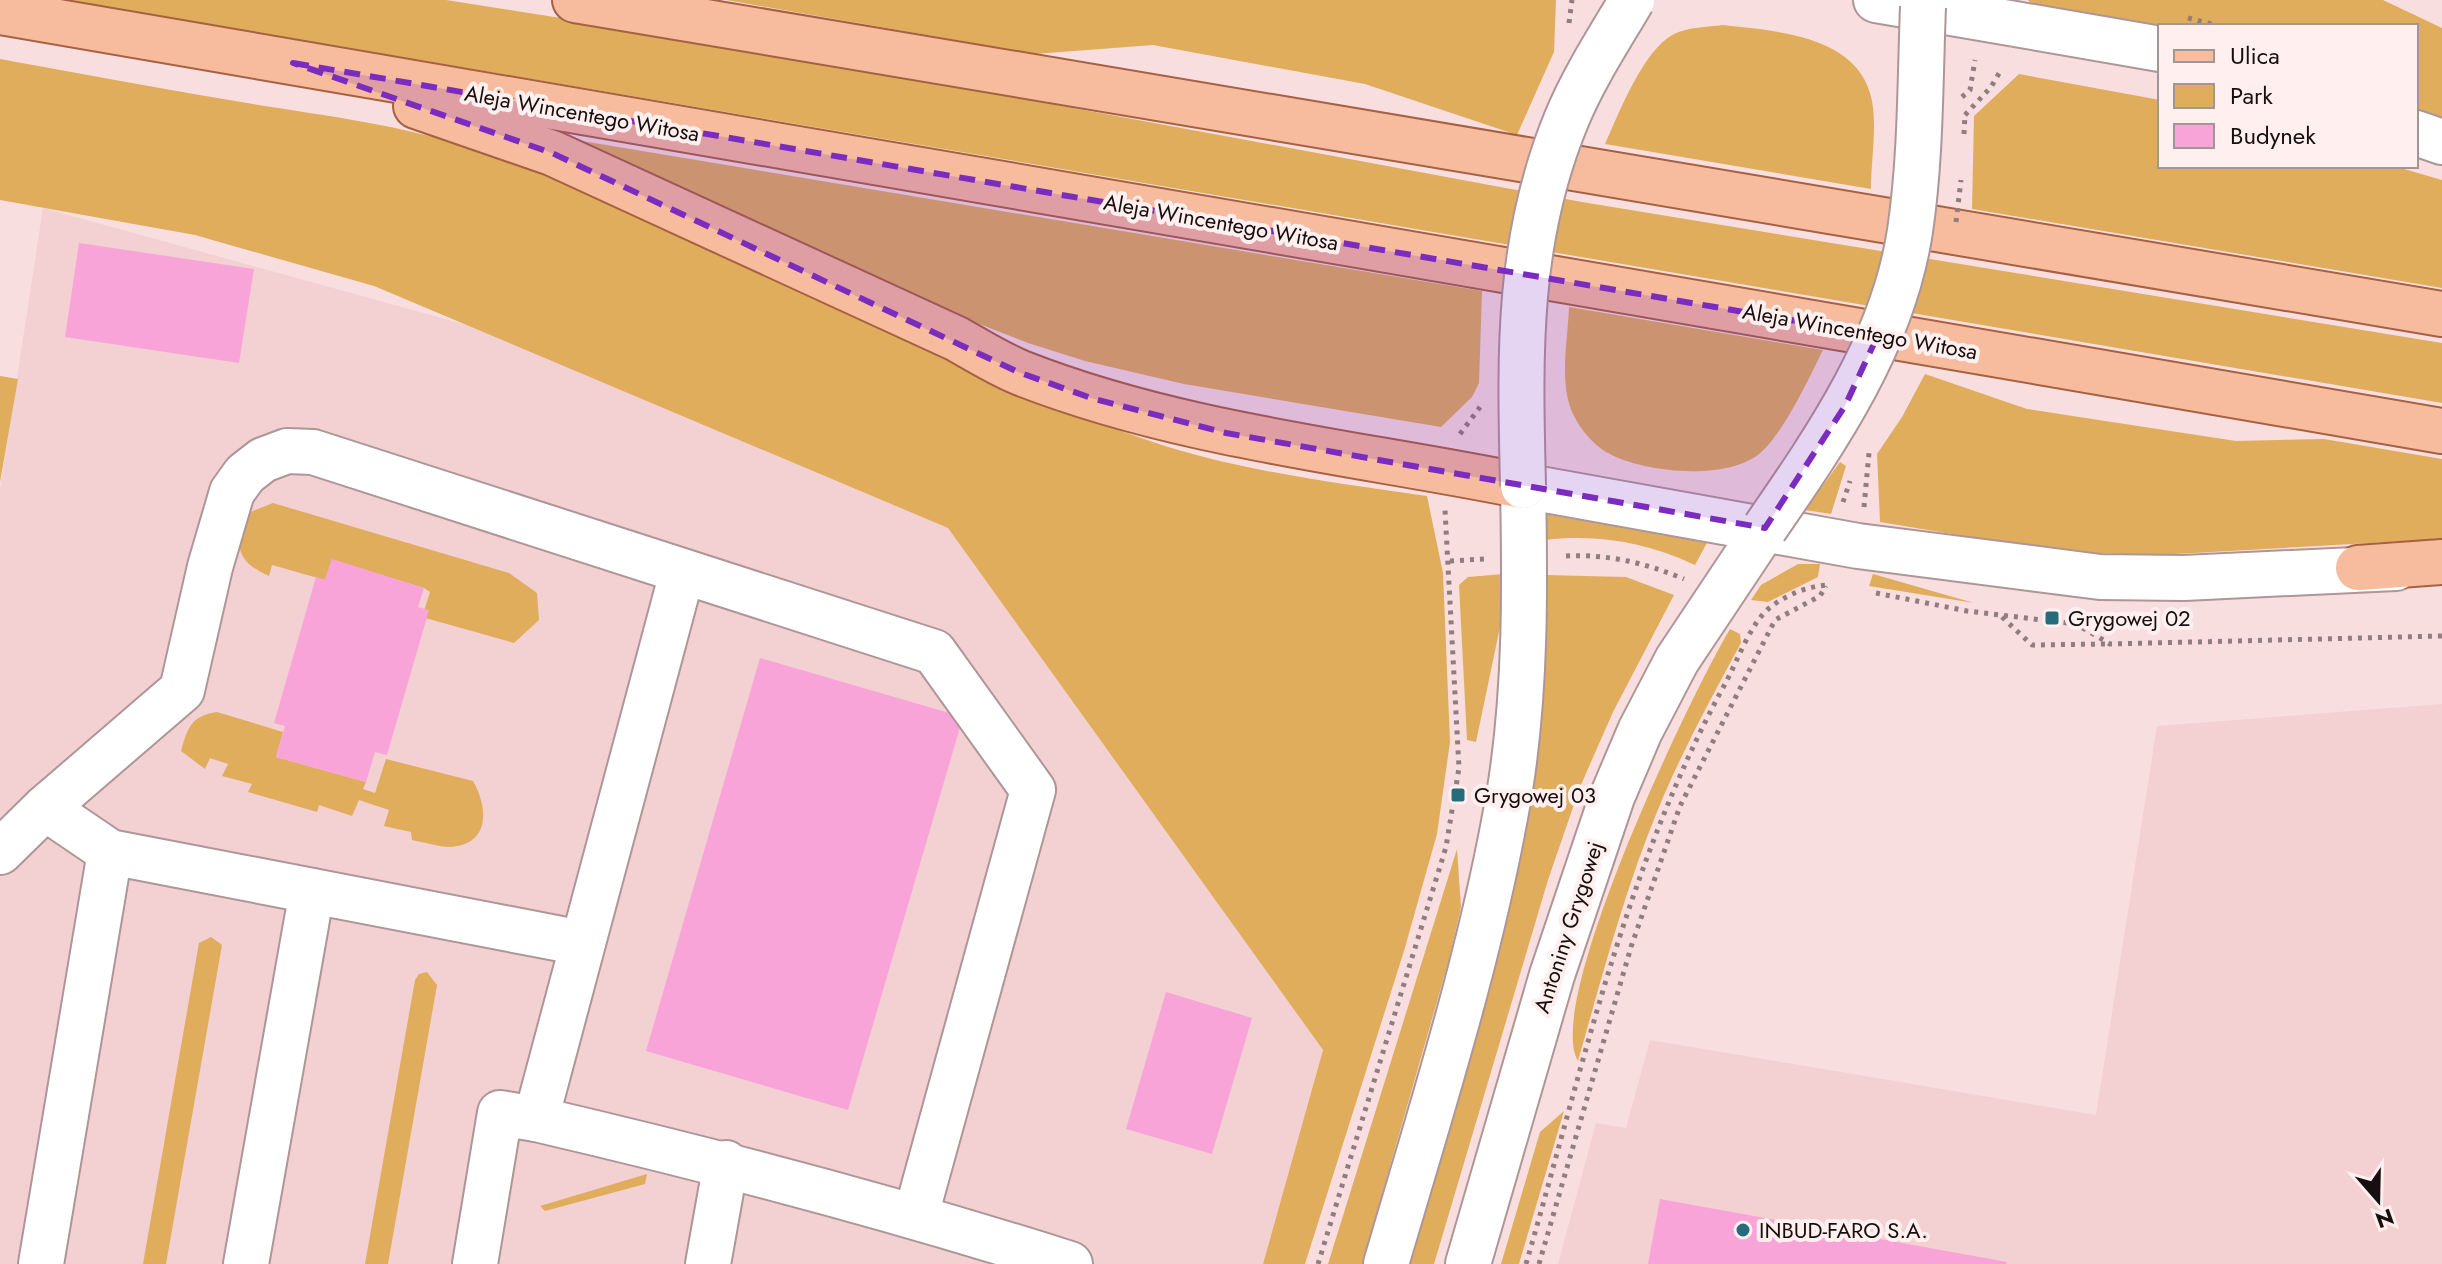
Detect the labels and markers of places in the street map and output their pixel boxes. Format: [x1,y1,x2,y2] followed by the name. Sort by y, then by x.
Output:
[2068,602,2191,634] place label: Grygowej 02
[2043,609,2061,627] marker: Grygowej 02
[1474,779,1596,811] place label: Grygowej 03
[1449,786,1467,804] marker: Grygowej 03
[1759,1214,1928,1246] place label: INBUD-FARO S.A.
[1734,1221,1752,1239] marker: INBUD-FARO S.A.

